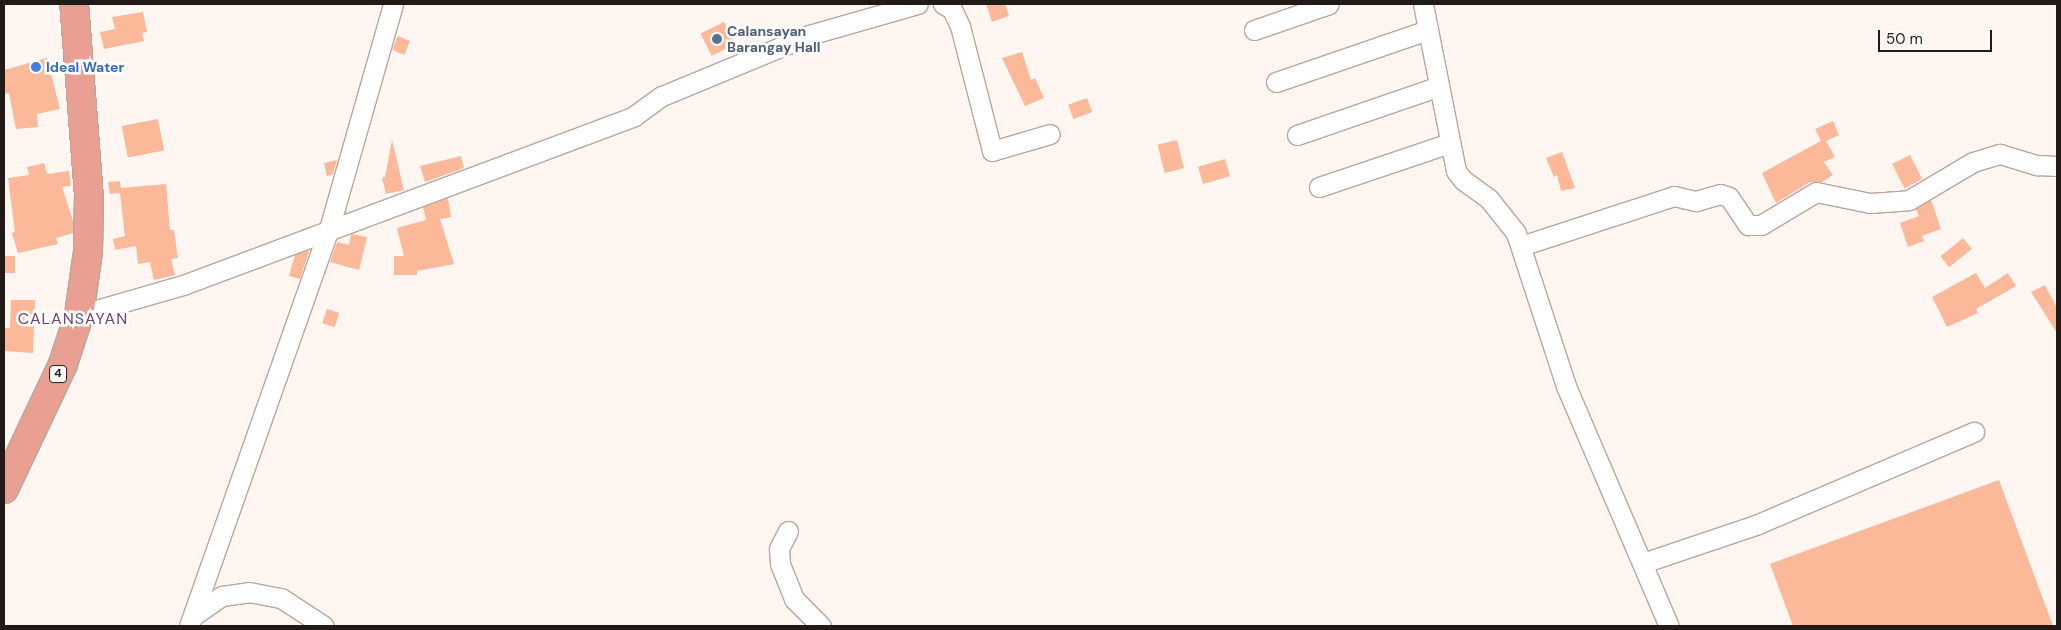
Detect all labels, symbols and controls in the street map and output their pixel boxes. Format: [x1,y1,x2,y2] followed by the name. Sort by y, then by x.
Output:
[1881,20,1995,52] scale bar
[727,23,820,56] place label: Calansayan Barangay Hall
[1886,29,1923,49] text: 50 m
[711,33,723,45] marker: Calansayan Barangay Hall
[46,59,124,75] place label: Ideal Water
[30,61,42,73] marker: Ideal Water
[17,309,129,329] district label: CALANSAYAN
[48,364,68,384] road number: 4

